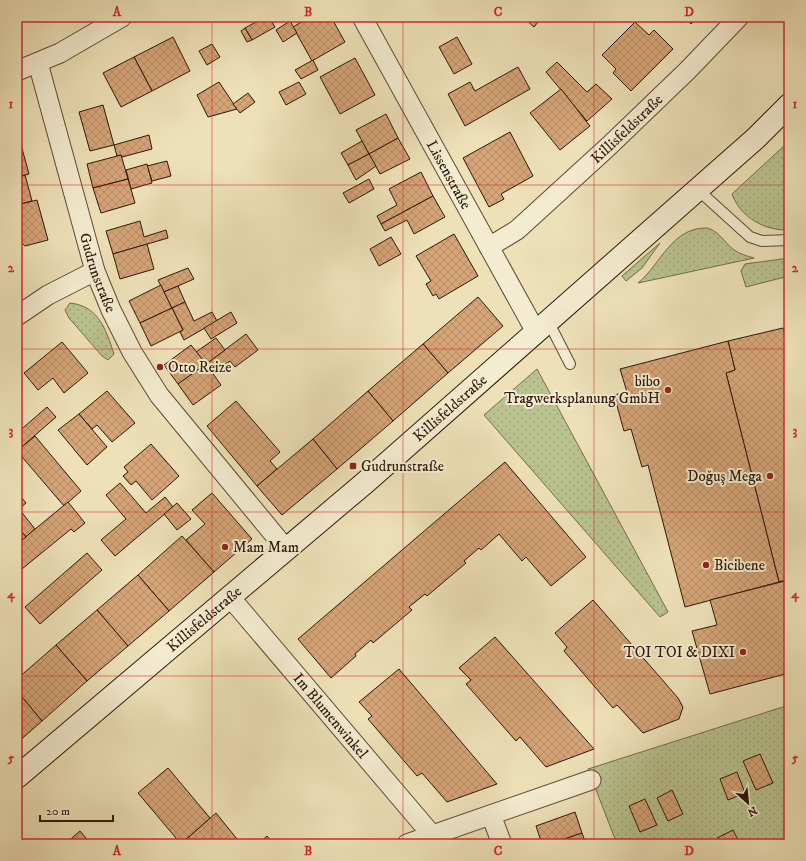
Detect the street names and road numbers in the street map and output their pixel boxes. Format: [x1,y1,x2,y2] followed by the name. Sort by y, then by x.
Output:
[587,90,667,168] street label: Killisfeldstraße
[422,137,476,212] street label: Lissenstraße
[75,231,120,315] street label: Gudrunstraße
[409,370,491,446] street label: Killisfeldstraße
[163,582,245,656] street label: Killisfeldstraße
[289,669,373,763] street label: Im Blumenwinkel

